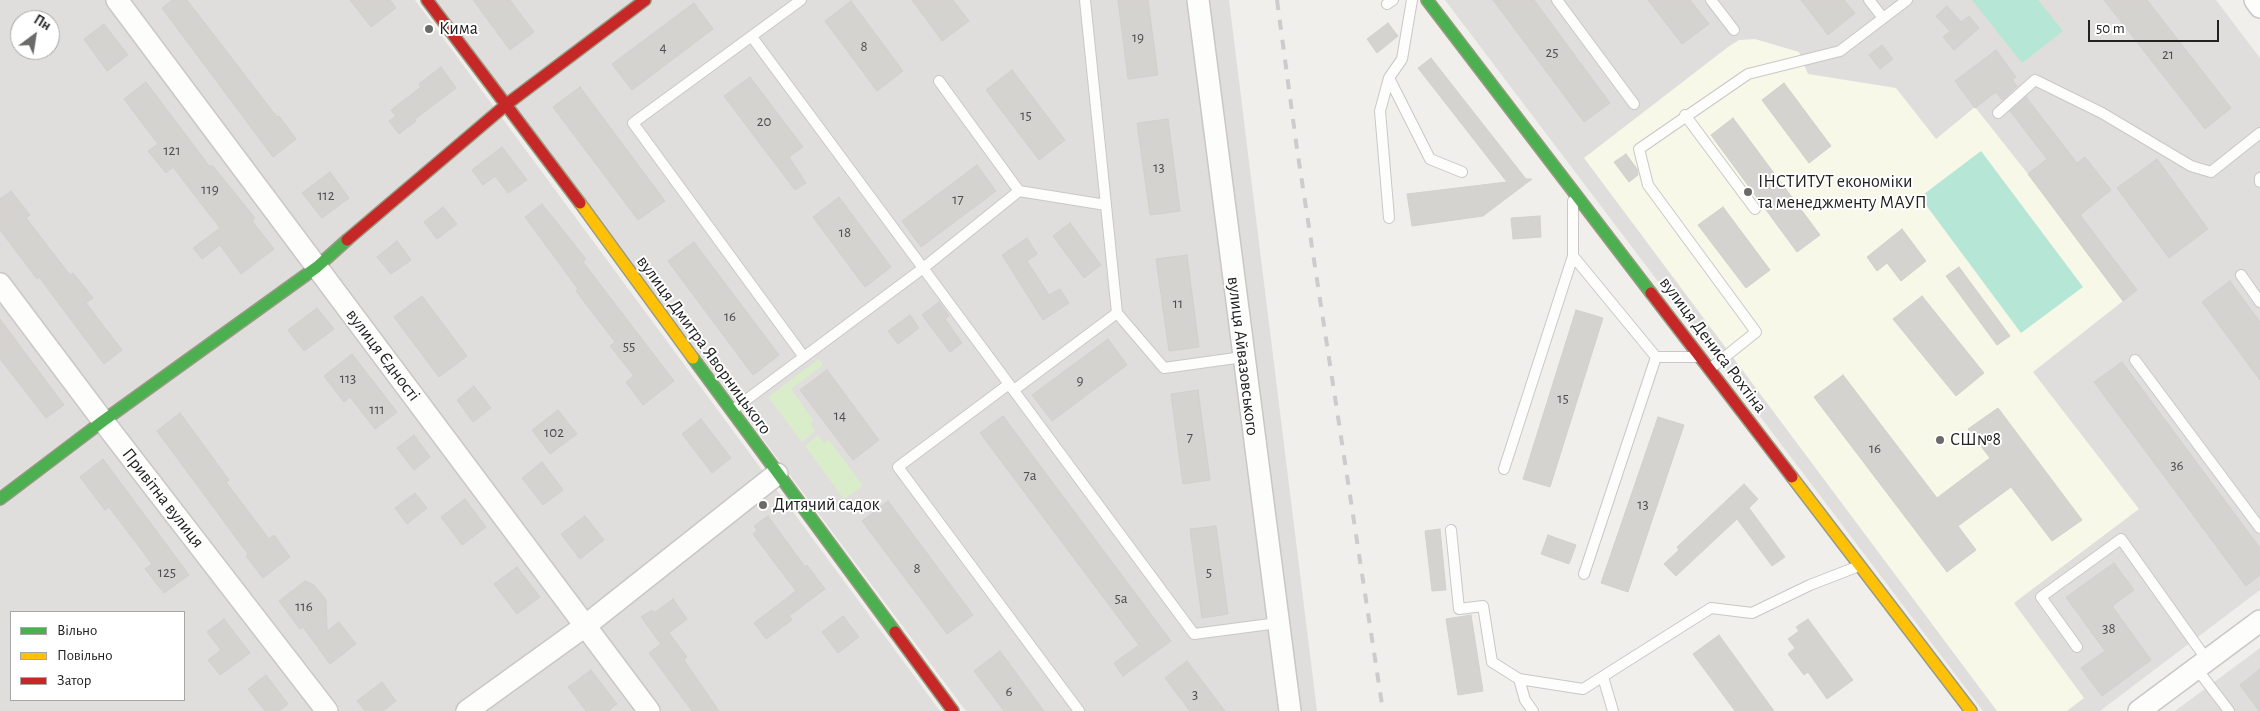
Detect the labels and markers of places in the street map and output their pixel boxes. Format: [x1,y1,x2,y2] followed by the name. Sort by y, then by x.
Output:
[439,18,478,40] place label: Кима
[423,23,435,35] marker: Кима
[1758,171,1927,213] place label: ІНСТИТУТ економіки та менеджменту МАУП
[1742,186,1754,198] marker: ІНСТИТУТ економіки та менеджменту МАУП
[1950,429,2001,451] place label: СШ№8
[1934,434,1946,446] marker: СШ№8
[773,494,880,516] place label: Дитячий садок
[757,499,769,511] marker: Дитячий садок

